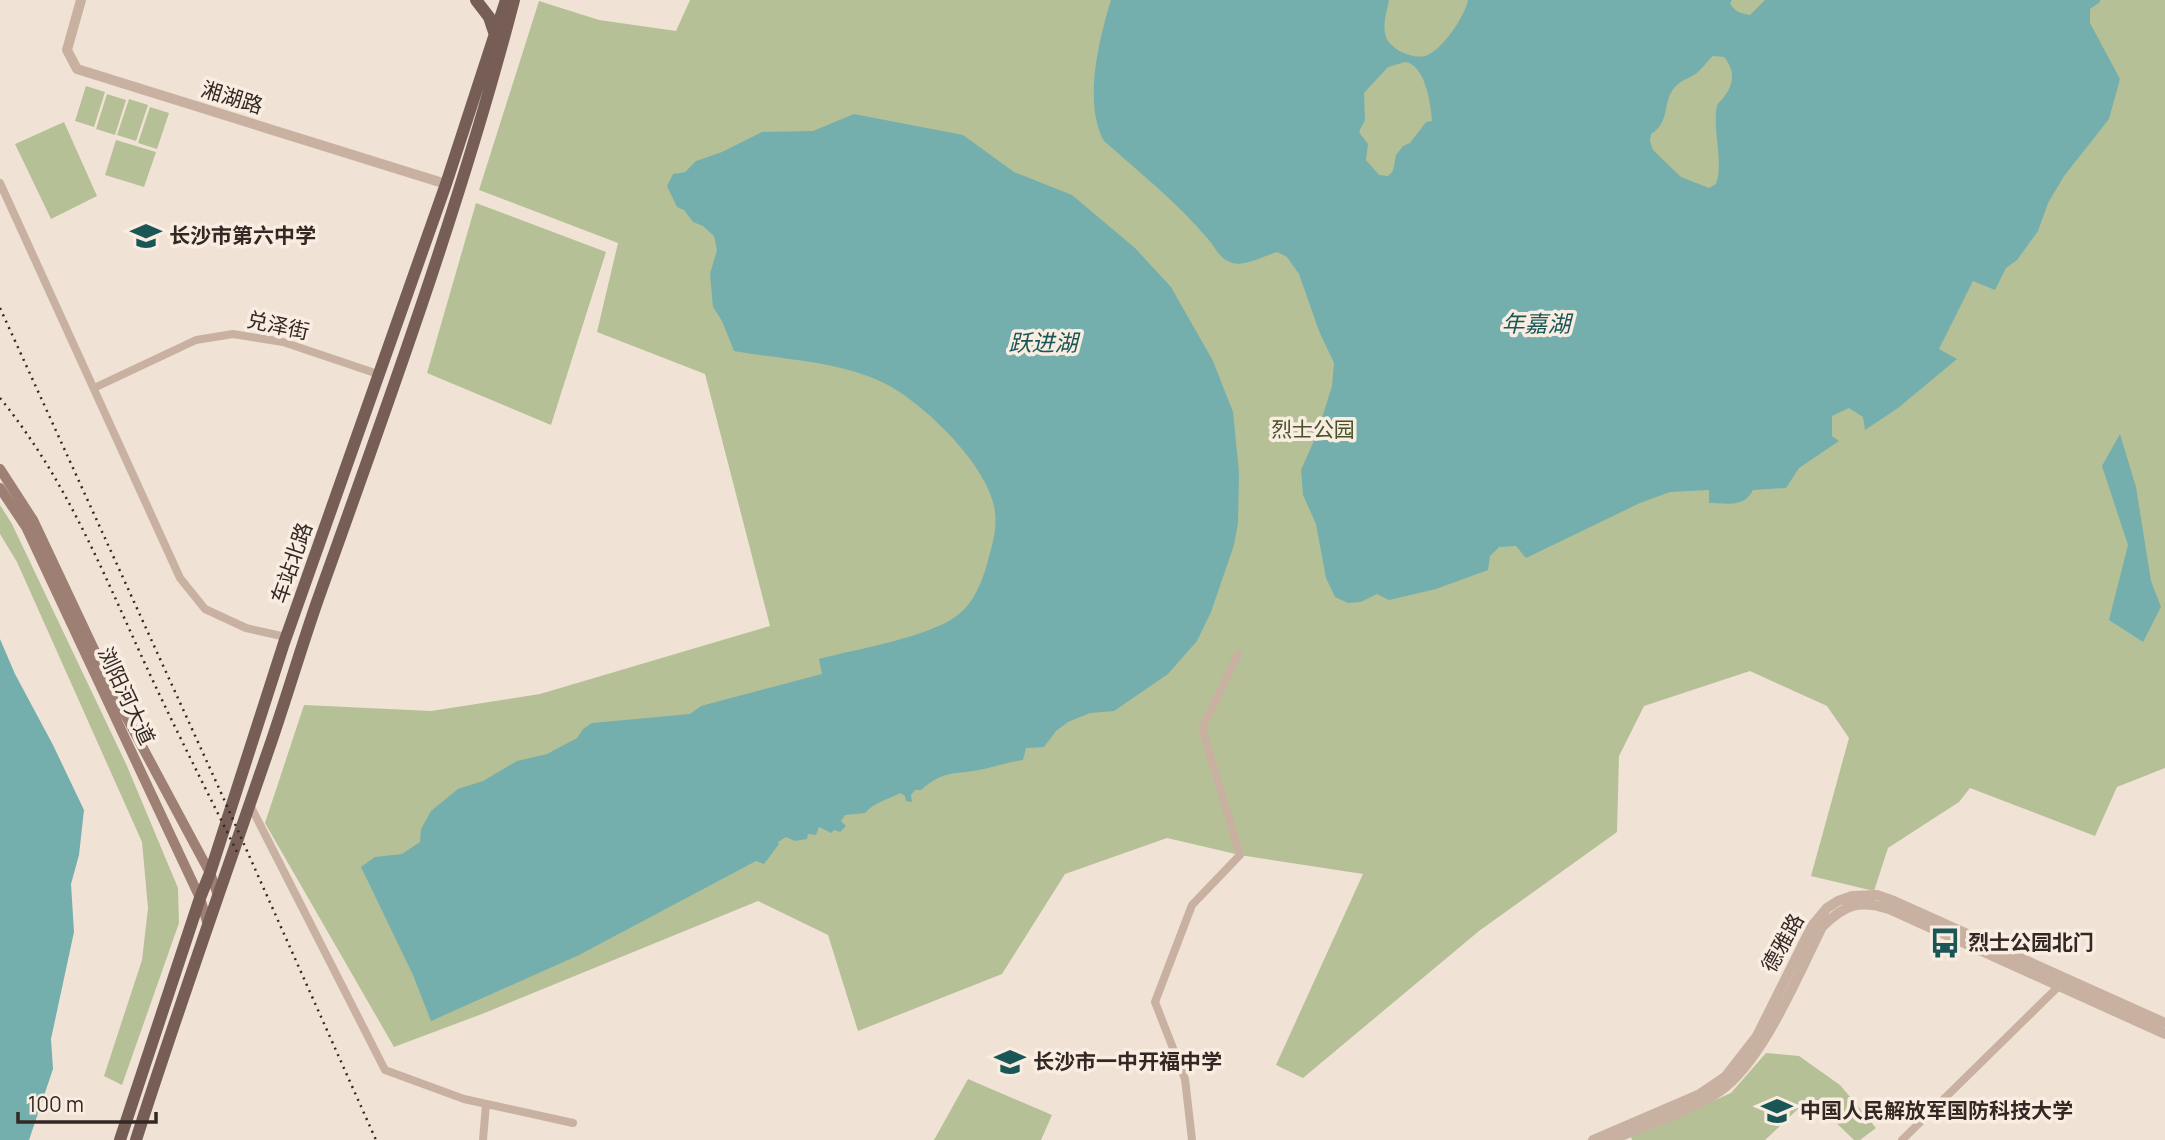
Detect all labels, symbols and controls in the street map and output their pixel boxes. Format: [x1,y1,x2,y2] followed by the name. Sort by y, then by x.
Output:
[198,74,267,120] street label: 湘湖路
[129,219,163,253] school or university icon: 长沙市第六中学
[169,221,316,249] place label: 长沙市第六中学
[244,305,312,345] street label: 兑泽街
[1502,307,1574,339] water label: 年嘉湖
[1009,326,1081,358] water label: 跃进湖
[1271,415,1355,443] park label: 烈士公园
[264,518,318,607] street label: 车站北路
[92,642,162,749] street label: 浏阳河大道
[1755,908,1810,977] street label: 德雅路
[1928,926,1962,960] bus stop icon: 烈士公园北门
[1968,928,2094,956] place label: 烈士公园北门
[993,1045,1027,1079] school or university icon: 长沙市一中开福中学
[1033,1047,1222,1075] place label: 长沙市一中开福中学
[18,1080,156,1124] scale bar
[28,1090,84,1118] text: 100 m
[1760,1094,1794,1128] school or university icon: 中国人民解放军国防科技大学
[1800,1096,2073,1124] place label: 中国人民解放军国防科技大学

